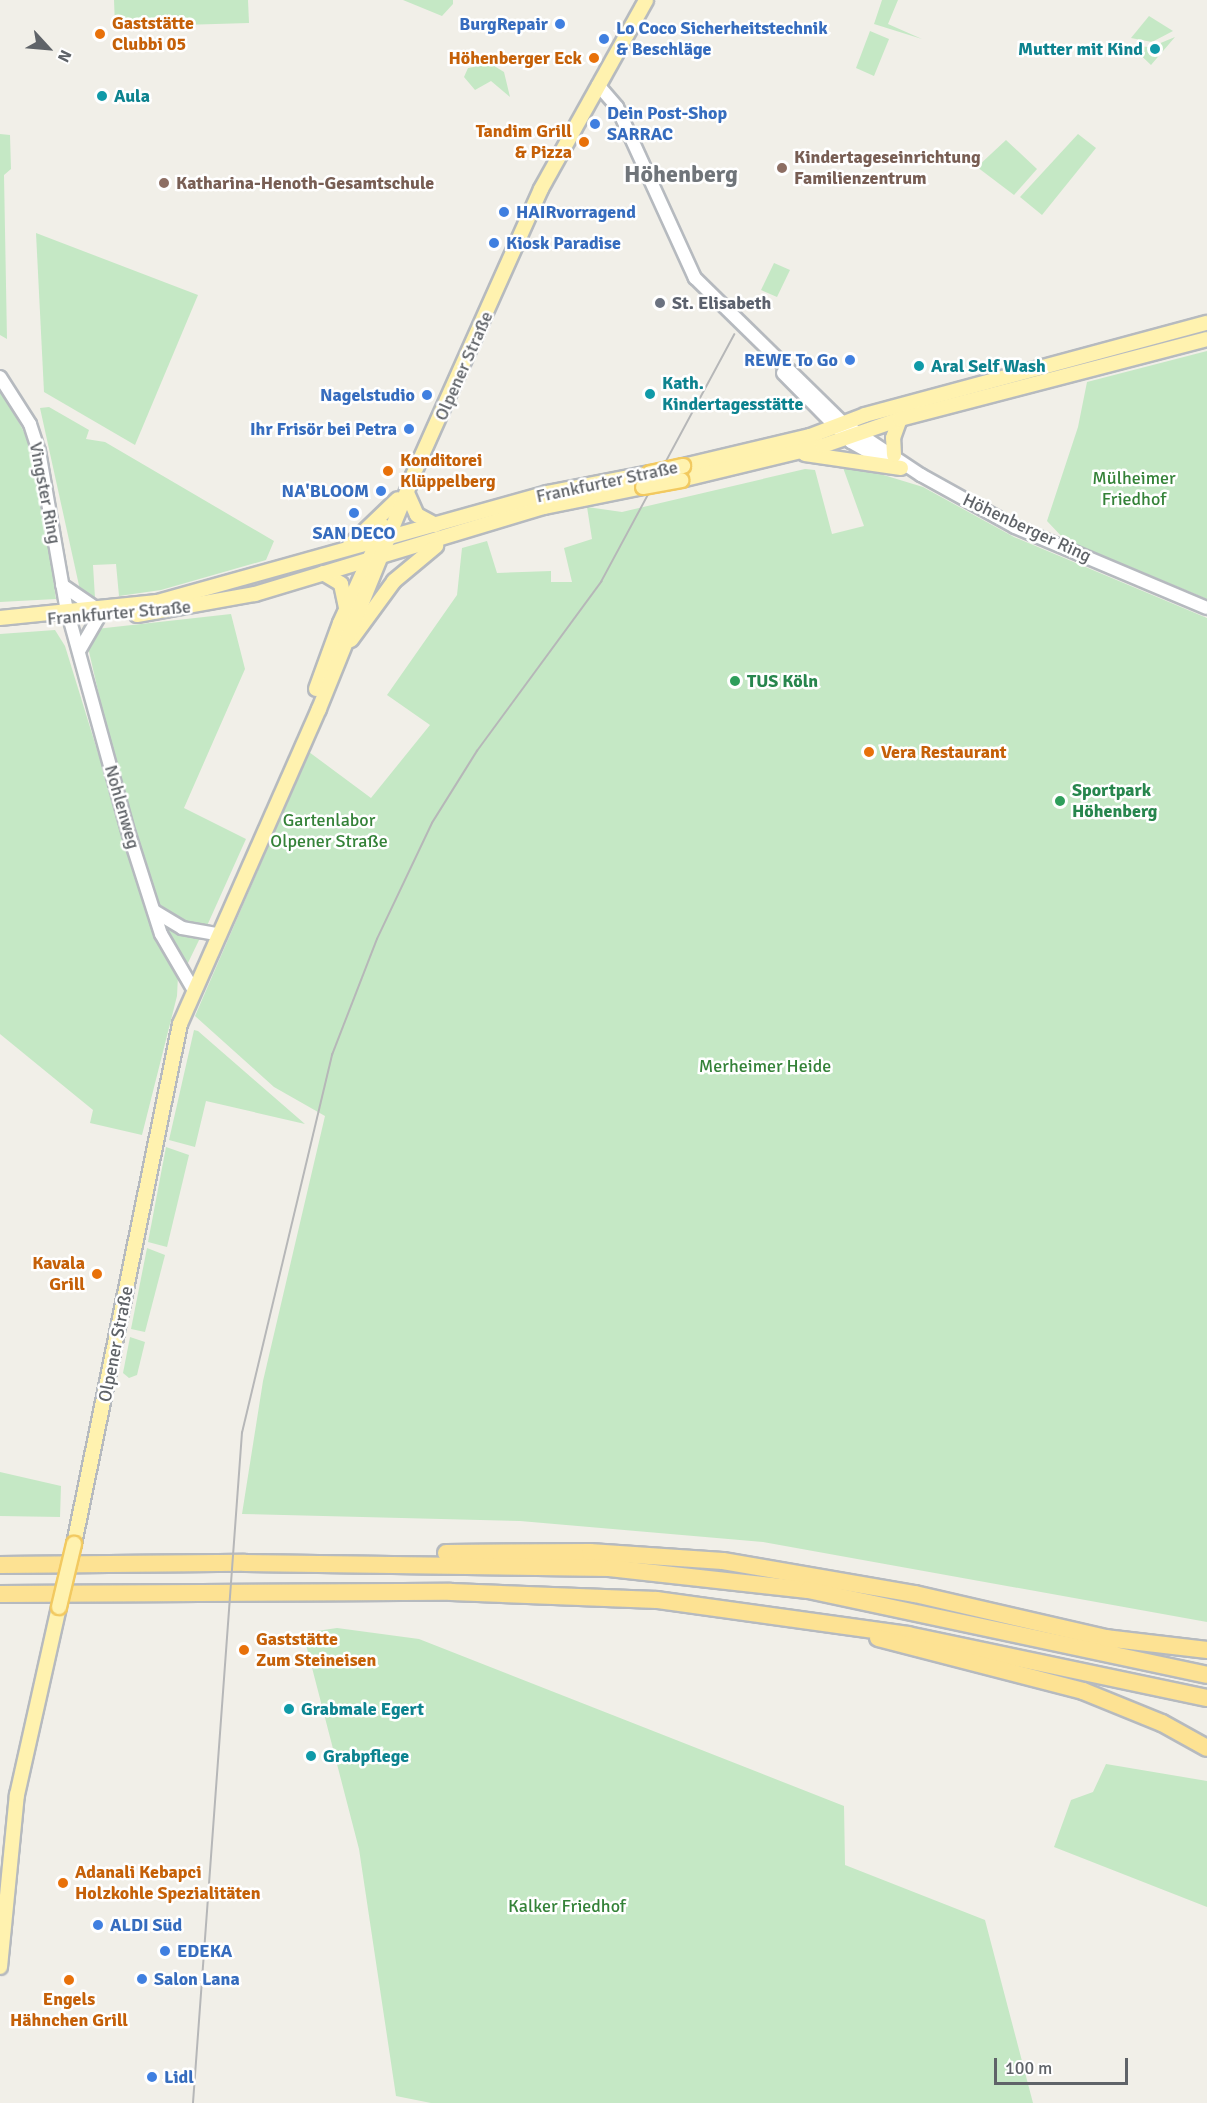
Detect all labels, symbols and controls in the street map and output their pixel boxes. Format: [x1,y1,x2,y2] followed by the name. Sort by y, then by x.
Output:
[112,13,194,56] place label: Gaststätte Clubbi 05
[459,13,548,35] place label: BurgRepair
[553,17,567,31] marker: BurgRepair
[18,18,78,78] north arrow
[616,18,828,60] place label: Lo Coco Sicherheitstechnik & Beschläge
[93,27,107,41] marker: Gaststätte Clubbi 05
[597,32,611,46] marker: Lo Coco Sicherheitstechnik & Beschläge
[1018,38,1143,60] place label: Mutter mit Kind
[1148,42,1162,56] marker: Mutter mit Kind
[53,46,76,65] text: N
[448,47,582,69] place label: Höhenberger Eck
[587,51,601,65] marker: Höhenberger Eck
[114,85,150,107] place label: Aula
[95,89,109,103] marker: Aula
[607,103,727,146] place label: Dein Post-Shop SARRAC
[588,117,602,131] marker: Dein Post-Shop SARRAC
[476,121,572,164] place label: Tandim Grill & Pizza
[577,135,591,149] marker: Tandim Grill & Pizza
[794,147,981,190] place label: Kindertageseinrichtung Familienzentrum
[624,161,738,189] district label: Höhenberg
[775,161,789,175] marker: Kindertageseinrichtung Familienzentrum
[176,172,434,194] place label: Katharina-Henoth-Gesamtschule
[157,176,171,190] marker: Katharina-Henoth-Gesamtschule
[516,201,636,223] place label: HAIRvorragend
[497,205,511,219] marker: HAIRvorragend
[506,232,621,254] place label: Kiosk Paradise
[487,236,501,250] marker: Kiosk Paradise
[672,292,771,314] place label: St. Elisabeth
[653,296,667,310] marker: St. Elisabeth
[430,308,498,424] street label: Olpener Straße
[744,349,838,371] place label: REWE To Go
[843,353,857,367] marker: REWE To Go
[931,355,1046,377] place label: Aral Self Wash
[912,359,926,373] marker: Aral Self Wash
[662,373,803,416] place label: Kath. Kindertagesstätte
[320,384,415,406] place label: Nagelstudio
[643,387,657,401] marker: Kath. Kindertagesstätte
[420,388,434,402] marker: Nagelstudio
[250,418,397,440] place label: Ihr Frisör bei Petra
[402,422,416,436] marker: Ihr Frisör bei Petra
[25,440,65,546] street label: Vingster Ring
[400,450,496,492] place label: Konditorei Klüppelberg
[534,456,680,508] street label: Frankfurter Straße
[381,464,395,478] marker: Konditorei Klüppelberg
[1092,468,1176,510] park label: Mülheimer Friedhof
[282,480,369,502] place label: NA'BLOOM
[374,484,388,498] marker: NA'BLOOM
[959,489,1095,567] street label: Höhenberger Ring
[347,506,361,520] marker: SAN DECO
[312,522,396,544] place label: SAN DECO
[46,596,192,630] street label: Frankfurter Straße
[747,670,818,692] place label: TUS Köln
[728,674,742,688] marker: TUS Köln
[881,741,1007,763] place label: Vera Restaurant
[862,745,876,759] marker: Vera Restaurant
[100,763,144,851] street label: Nohlenweg
[1072,780,1157,822] place label: Sportpark Höhenberg
[1053,794,1067,808] marker: Sportpark Höhenberg
[270,810,388,852] park label: Gartenlabor Olpener Straße
[699,1055,831,1077] park label: Merheimer Heide
[32,1253,85,1296] place label: Kavala Grill
[90,1267,104,1281] marker: Kavala Grill
[94,1284,138,1404] street label: Olpener Straße
[256,1629,376,1672] place label: Gaststätte Zum Steineisen
[237,1643,251,1657] marker: Gaststätte Zum Steineisen
[301,1698,424,1720] place label: Grabmale Egert
[282,1702,296,1716] marker: Grabmale Egert
[323,1745,409,1767] place label: Grabpflege
[304,1749,318,1763] marker: Grabpflege
[75,1862,261,1904] place label: Adanali Kebapci Holzkohle Spezialitäten
[56,1876,70,1890] marker: Adanali Kebapci Holzkohle Spezialitäten
[508,1895,626,1917] park label: Kalker Friedhof
[110,1914,182,1936] place label: ALDI Süd
[91,1918,105,1932] marker: ALDI Süd
[177,1940,232,1962] place label: EDEKA
[158,1944,172,1958] marker: EDEKA
[154,1968,240,1990] place label: Salon Lana
[135,1972,149,1986] marker: Salon Lana
[62,1973,76,1987] marker: Engels Hähnchen Grill
[10,1989,128,2032] place label: Engels Hähnchen Grill
[997,2046,1130,2084] scale bar
[1005,2057,1052,2079] text: 100 m
[164,2066,194,2088] place label: Lidl
[145,2070,159,2084] marker: Lidl

